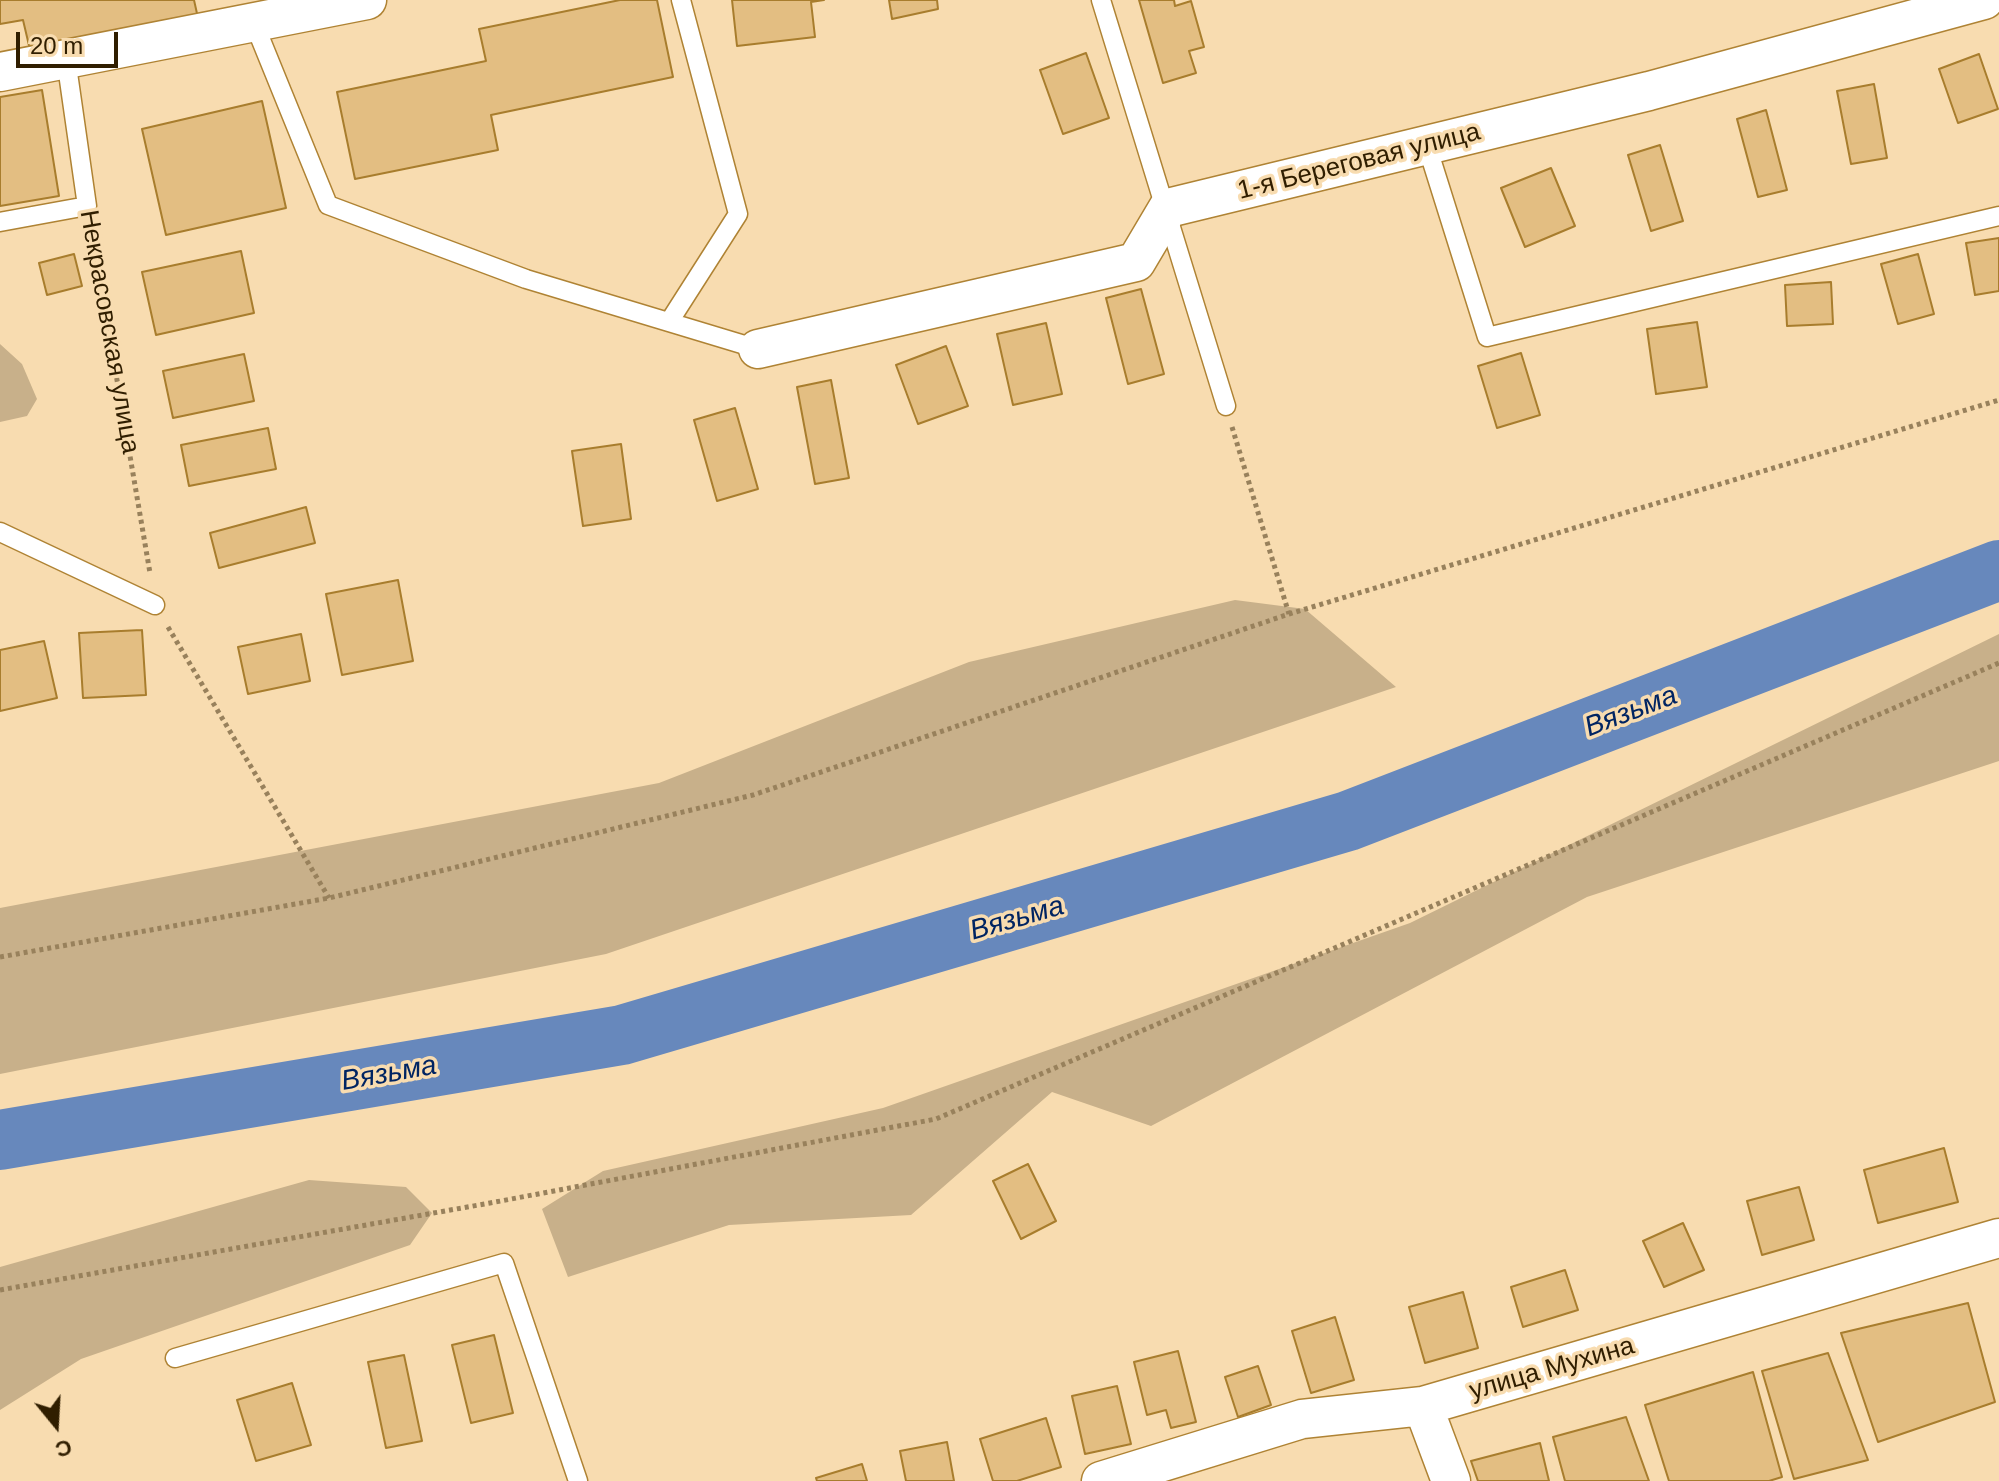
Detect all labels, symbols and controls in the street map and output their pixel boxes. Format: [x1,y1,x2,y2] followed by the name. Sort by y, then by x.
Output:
[20,16,122,66] scale bar
[30,32,83,59] text: 20 m
[1234,117,1484,207] street label: 1-я Береговая улица
[72,208,146,456] street label: Некрасовская улица
[1580,679,1682,745] water label: Вязьма
[966,890,1068,948] water label: Вязьма
[339,1049,439,1099] water label: Вязьма
[1466,1331,1638,1407] street label: улица Мухина
[16,1385,96,1465] north arrow
[52,1434,75,1463] text: С

